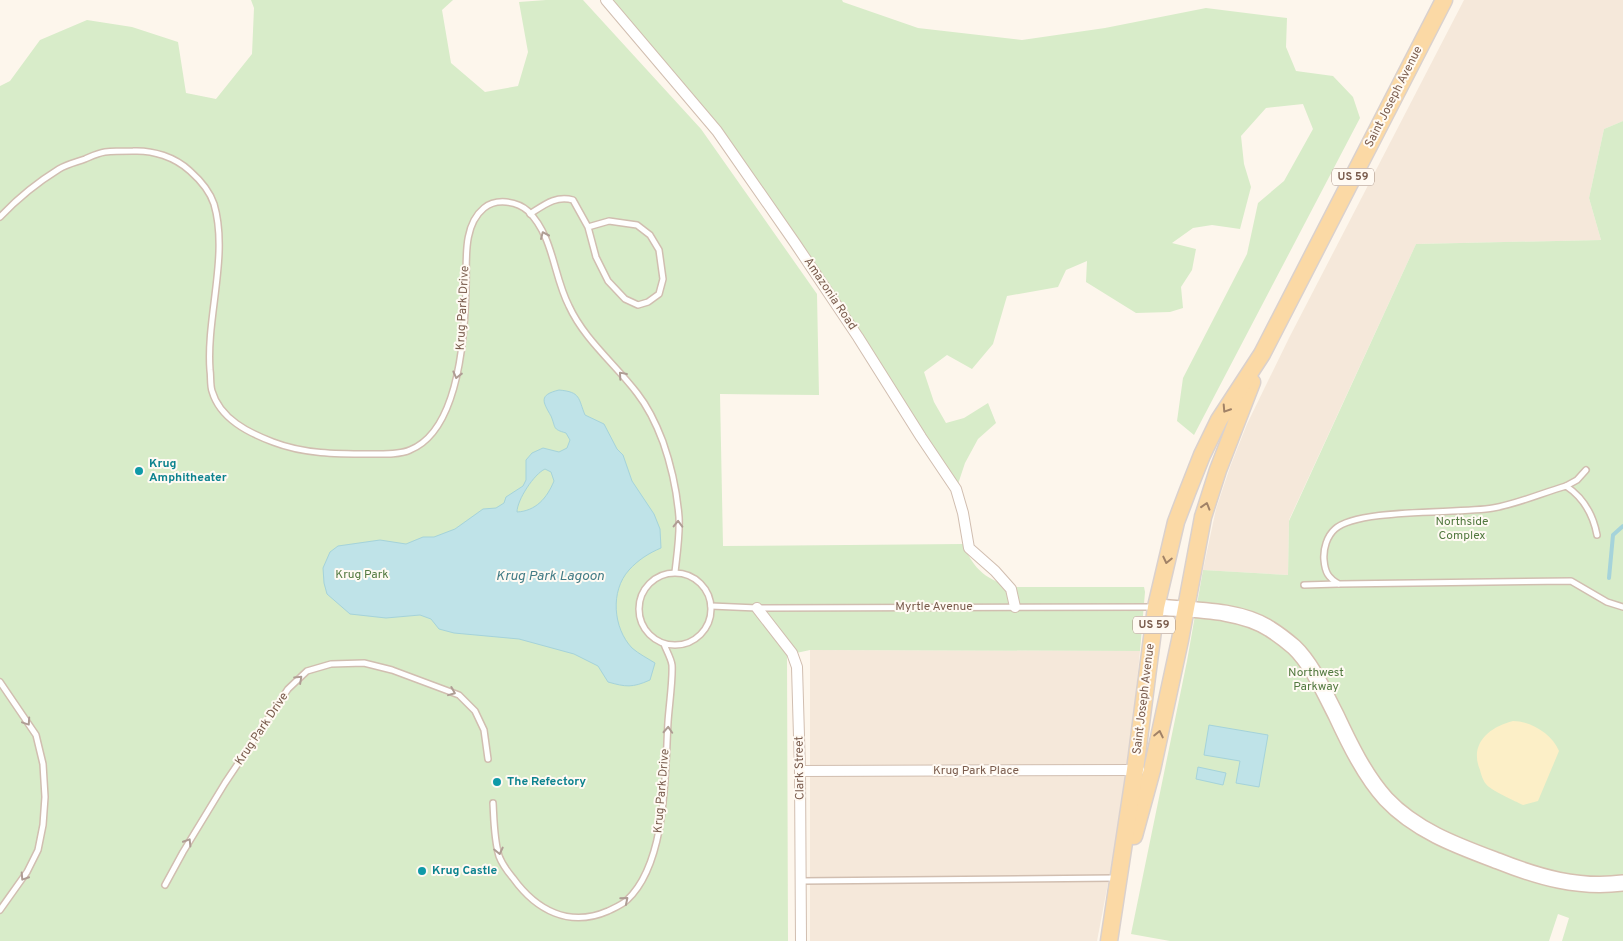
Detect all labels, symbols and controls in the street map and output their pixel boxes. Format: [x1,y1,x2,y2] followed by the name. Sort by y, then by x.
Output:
[1362,44,1426,150] street label: Saint Joseph Avenue
[1332,168,1374,186] road number: US 59
[540,231,551,240] one-way arrow
[800,255,860,333] street label: Amazonia Road
[453,265,473,351] street label: Krug Park Drive
[452,370,463,379] one-way arrow
[618,372,627,381] one-way arrow
[1223,404,1232,413] one-way arrow
[149,456,227,486] place label: Krug Amphitheater
[133,465,145,477] marker: Krug Amphitheater
[1201,503,1211,511] one-way arrow
[1436,514,1488,544] park label: Northside Complex
[673,519,684,527] one-way arrow
[1162,555,1173,564] one-way arrow
[335,567,389,583] park label: Krug Park
[496,568,605,585] water label: Krug Park Lagoon
[895,599,973,615] street label: Myrtle Avenue
[1133,616,1175,634] road number: US 59
[1129,643,1159,755] street label: Saint Joseph Avenue
[1288,665,1344,695] park label: Northwest Parkway
[293,676,302,685] one-way arrow
[447,686,456,697] one-way arrow
[232,689,292,769] street label: Krug Park Drive
[21,717,31,726] one-way arrow
[662,726,673,734] one-way arrow
[1154,730,1164,739] one-way arrow
[791,736,809,800] street label: Clark Street
[650,748,674,834] street label: Krug Park Drive
[933,763,1019,779] street label: Krug Park Place
[507,774,586,790] place label: The Refectory
[491,776,503,788] marker: The Refectory
[182,839,192,848] one-way arrow
[493,847,504,855] one-way arrow
[432,863,497,879] place label: Krug Castle
[416,865,428,877] marker: Krug Castle
[20,872,30,881] one-way arrow
[620,896,629,905] one-way arrow

